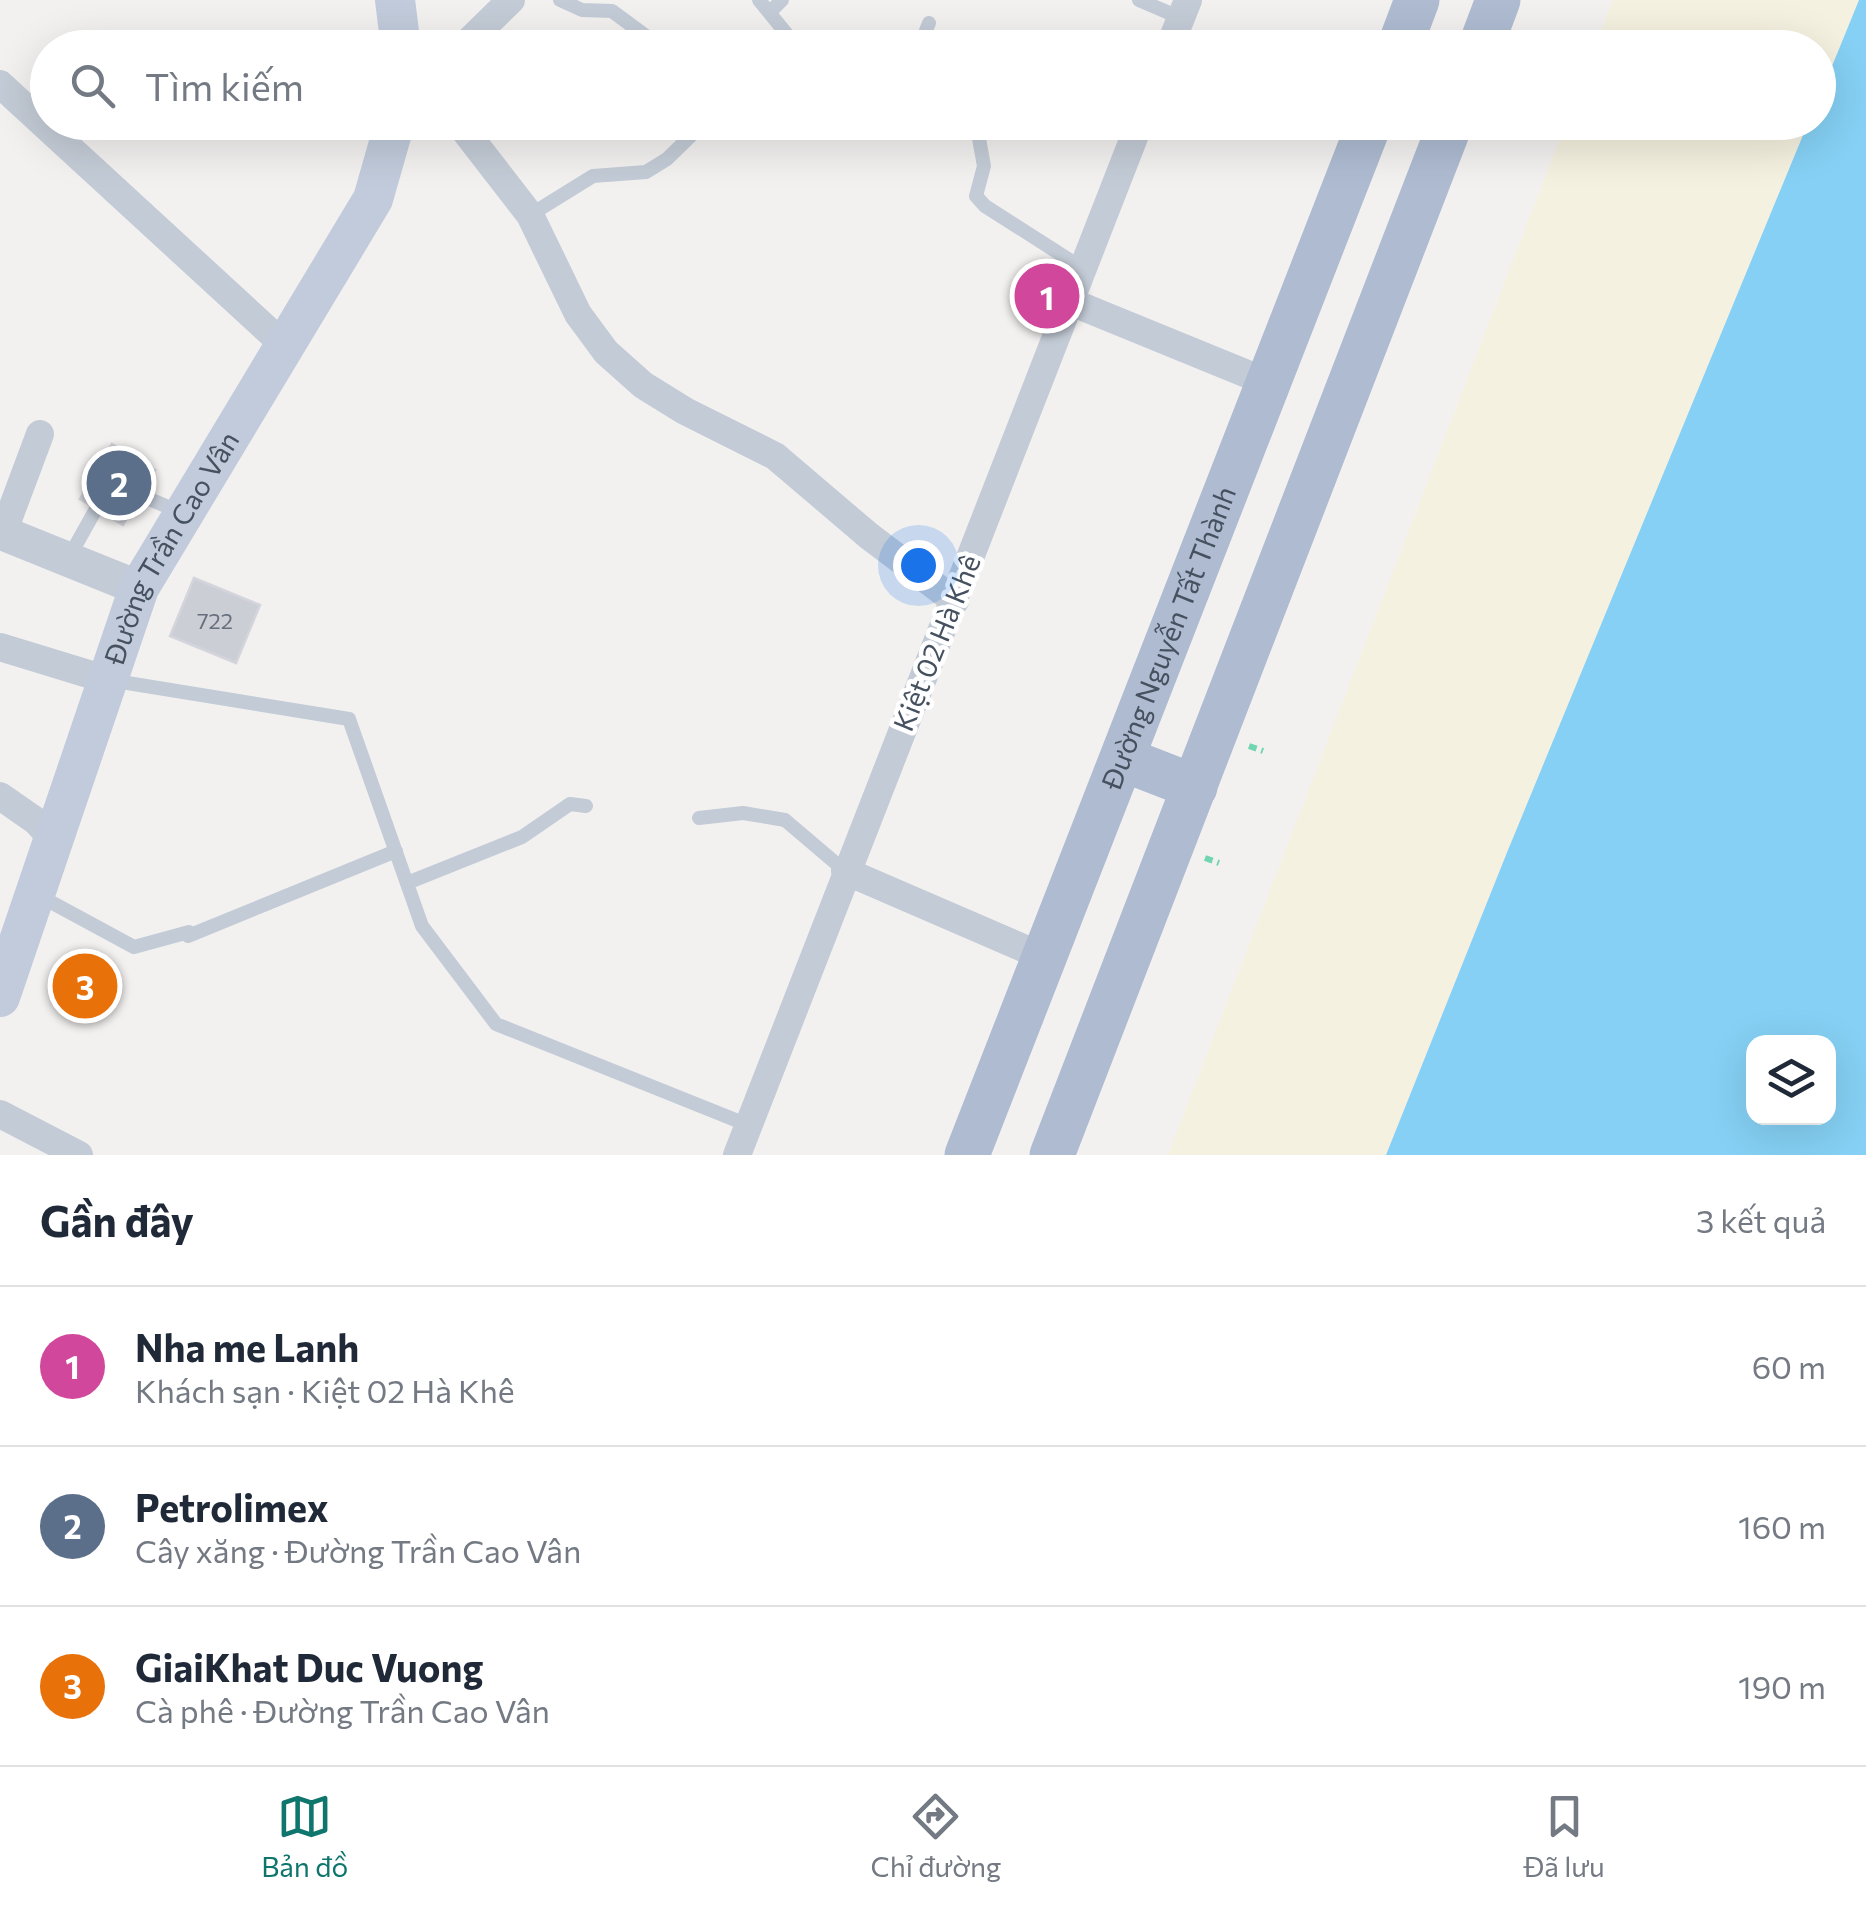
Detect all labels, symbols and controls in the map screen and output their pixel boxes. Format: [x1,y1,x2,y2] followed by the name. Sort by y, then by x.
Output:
[30,30,1836,140] search box
[65,58,120,113] icon: search
[145,62,304,109] text: Tìm kiếm
[1014,258,1080,334] pin: 1
[96,425,245,670] street label: Đường Trần Cao Vân
[86,446,152,520] pin: 2
[1093,481,1242,795] street label: Đường Nguyễn Tất Thành
[893,540,944,591] your location
[885,550,987,736] street label: Kiệt 02 Hà Khê
[197,607,233,634] house number: 722
[52,948,118,1024] pin: 3
[1746,1035,1836,1125] map controls
[1746,1035,1836,1125] button: layers
[40,1194,194,1246] text: Gần đây
[1696,1200,1826,1240] text: 3 kết quả
[135,1323,359,1370] text: Nha me Lanh
[65,1346,80,1386] text: 1
[1752,1346,1826,1386] text: 60 m
[135,1370,515,1410] text: Khách sạn · Kiệt 02 Hà Khê
[135,1483,329,1530] text: Petrolimex
[63,1506,82,1546] text: 2
[1738,1506,1826,1546] text: 160 m
[135,1530,581,1570] text: Cây xăng · Đường Trần Cao Vân
[135,1643,483,1690] text: GiaiKhat Duc Vuong
[63,1666,82,1706] text: 3
[1738,1666,1826,1706] text: 190 m
[135,1690,550,1730] text: Cà phê · Đường Trần Cao Vân
[261,1789,348,1883] tab: Bản đồ
[871,1789,1001,1883] tab: Chỉ đường
[1524,1789,1605,1883] tab: Đã lưu

